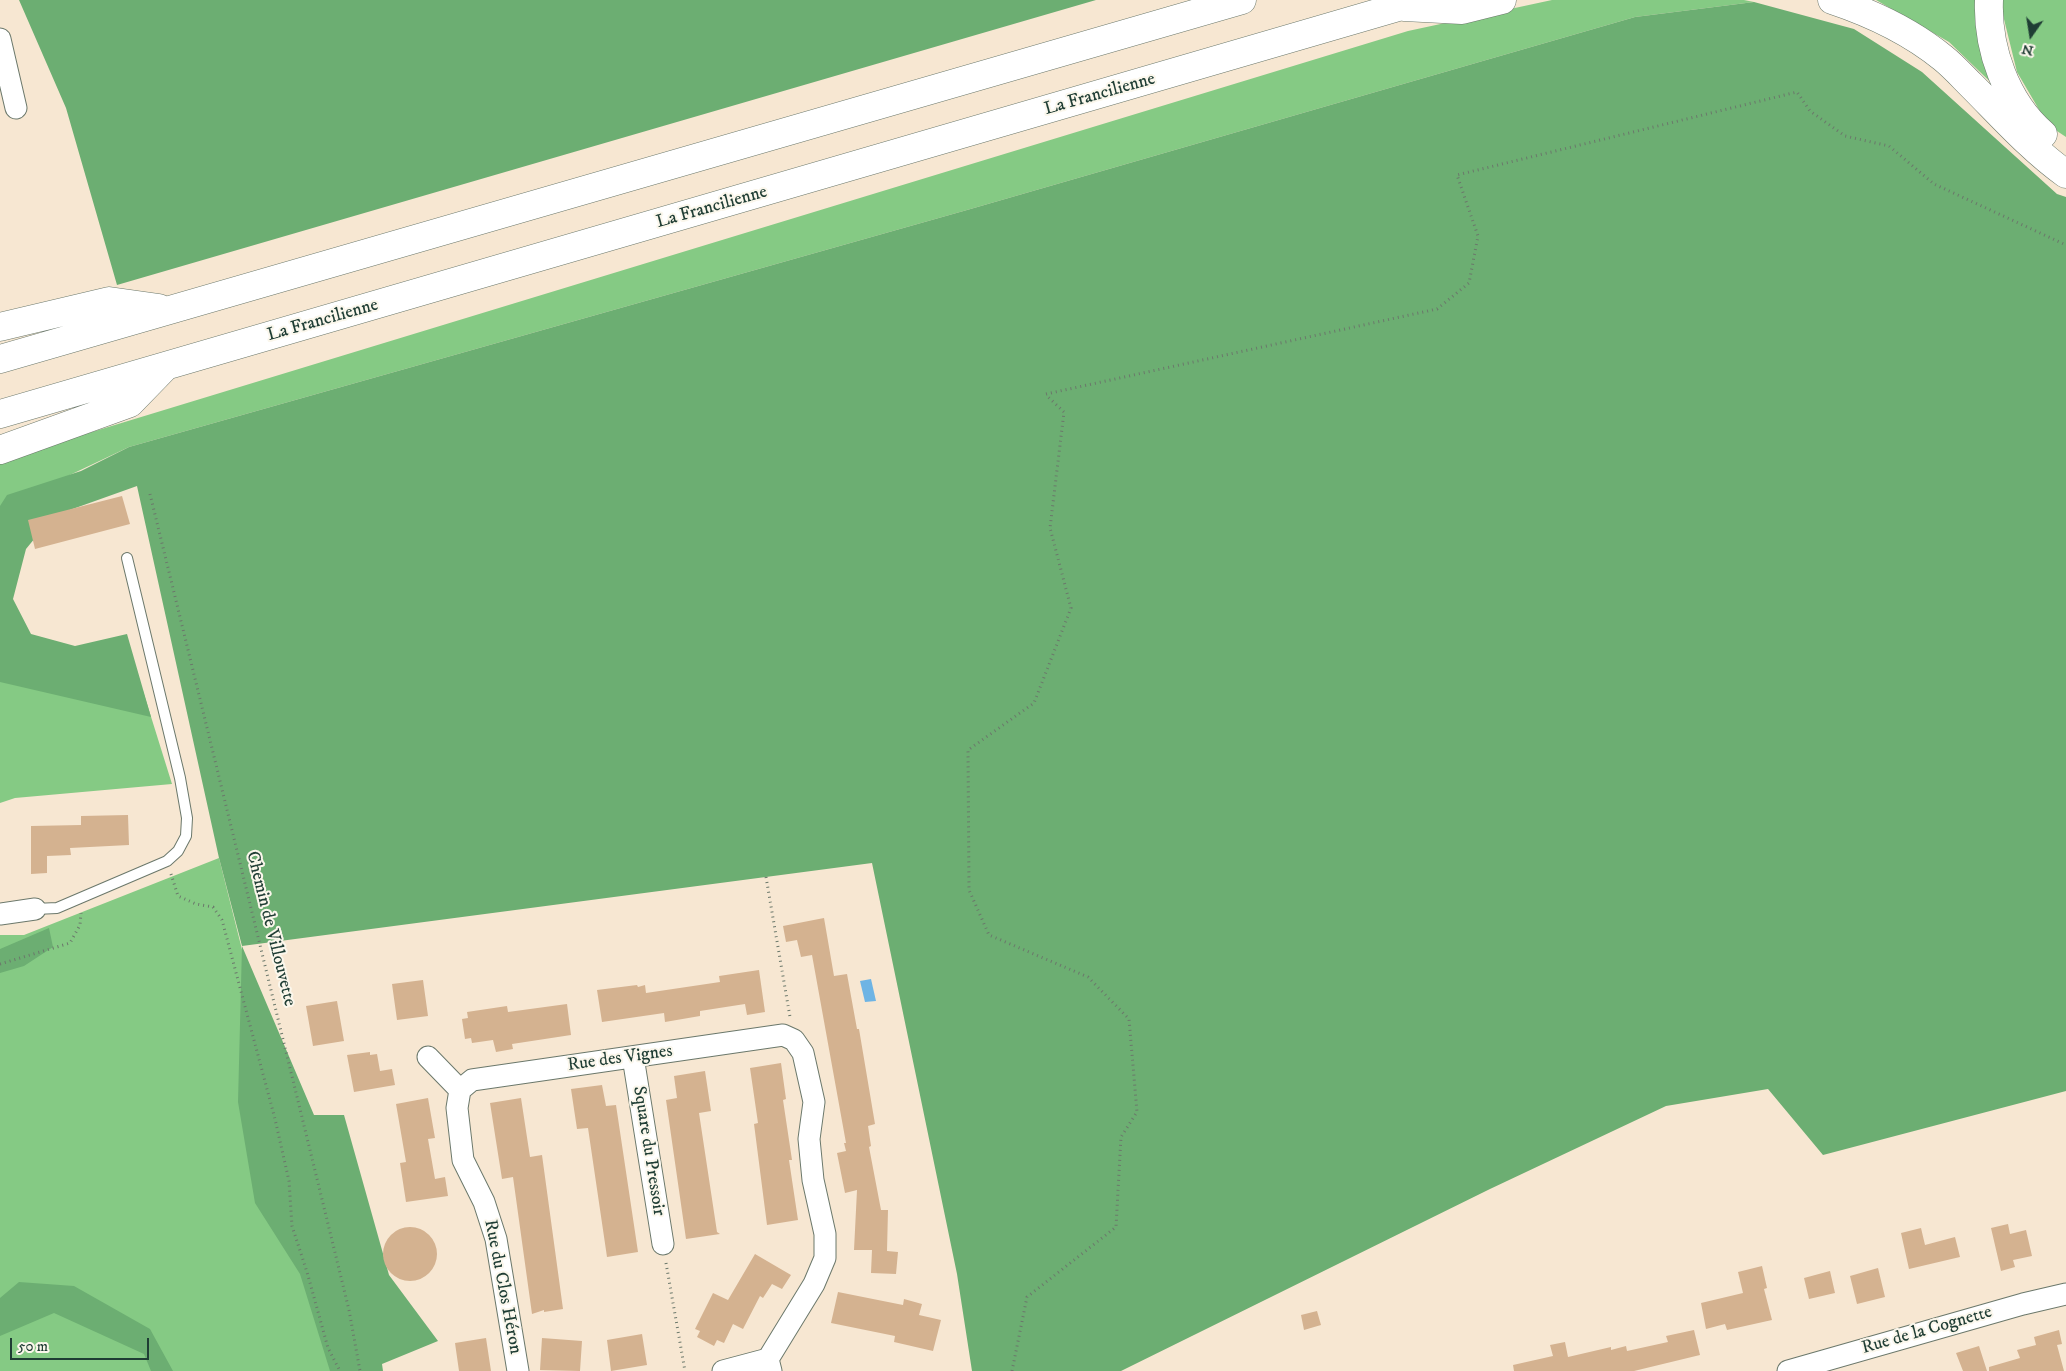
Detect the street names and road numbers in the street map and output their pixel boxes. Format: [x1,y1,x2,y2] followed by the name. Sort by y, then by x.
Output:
[1042,69,1158,121] street label: La Francilienne
[654,182,770,234] street label: La Francilienne
[265,295,381,347] street label: La Francilienne
[240,849,300,1009] street label: Chemin de Villouvette
[566,1041,674,1077] street label: Rue des Vignes
[627,1085,669,1217] street label: Square du Pressoir
[478,1218,526,1356] street label: Rue du Clos Héron
[1859,1302,1995,1360] street label: Rue de la Cognette

